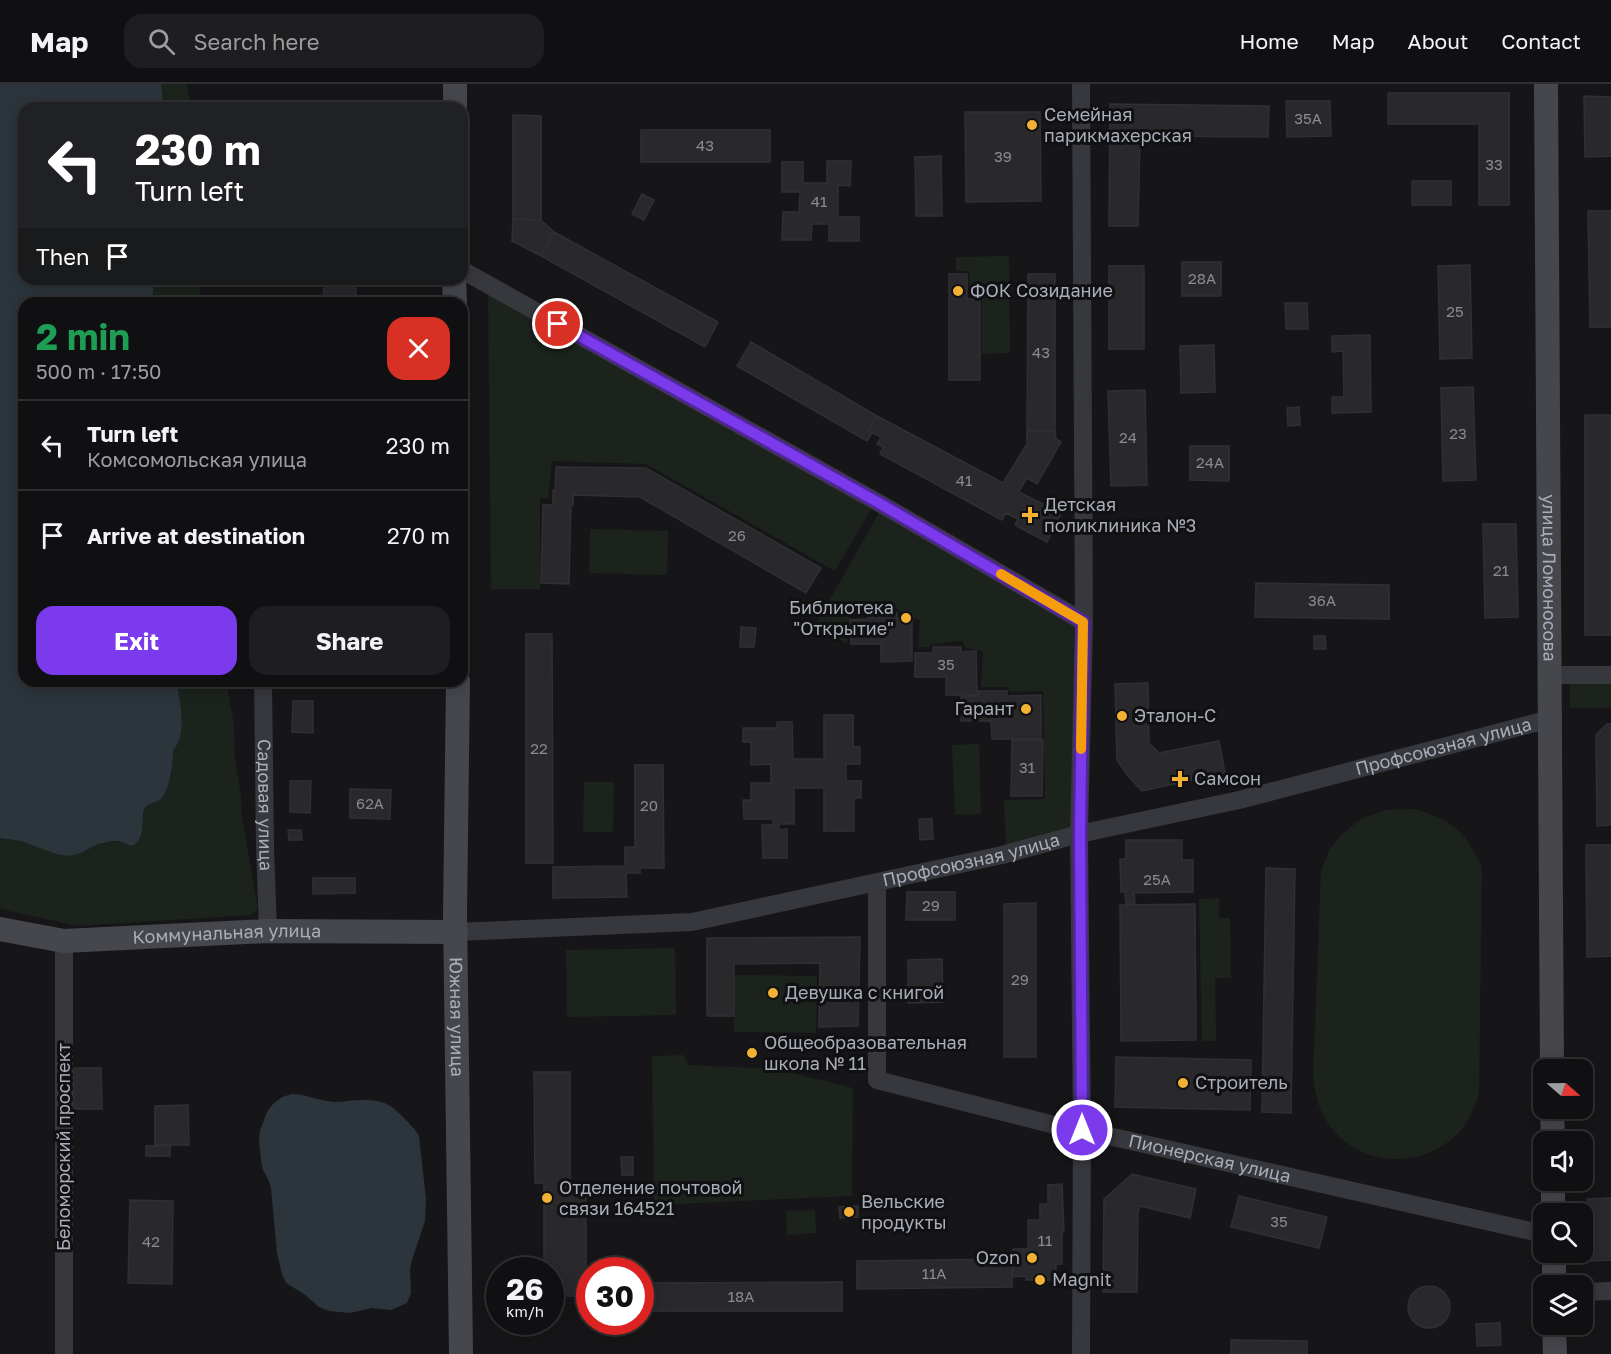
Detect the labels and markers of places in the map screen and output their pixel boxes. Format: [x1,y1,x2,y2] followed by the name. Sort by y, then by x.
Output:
[1044,103,1192,146] place label: Семейная парикмахерская
[1025,118,1039,132] marker: Семейная парикмахерская
[970,279,1113,301] place label: ФОК Созидание
[951,284,965,298] marker: ФОК Созидание
[532,298,583,349] pin
[1044,493,1196,536] place label: Детская поликлиника №3
[1021,506,1039,524] marker: Детская поликлиника №3
[789,596,894,639] place label: Библиотека "Открытие"
[899,611,913,625] marker: Библиотека "Открытие"
[955,697,1014,719] place label: Гарант
[1019,702,1033,716] marker: Гарант
[1134,704,1216,726] place label: Эталон-С
[1115,709,1129,723] marker: Эталон-С
[1194,767,1261,789] place label: Самсон
[1171,770,1189,788] marker: Самсон
[785,981,944,1003] place label: Девушка с книгой
[766,986,780,1000] marker: Девушка с книгой
[764,1031,967,1074] place label: Общеобразовательная школа № 11
[745,1046,759,1060] marker: Общеобразовательная школа № 11
[1195,1071,1288,1093] place label: Строитель
[1176,1076,1190,1090] marker: Строитель
[559,1176,742,1219] place label: Отделение почтовой связи 164521
[861,1190,947,1233] place label: Вельские продукты
[540,1191,554,1205] marker: Отделение почтовой связи 164521
[842,1205,856,1219] marker: Вельские продукты
[976,1246,1020,1268] place label: Ozon
[1025,1251,1039,1265] marker: Ozon
[1052,1268,1112,1290] place label: Magnit
[1033,1273,1047,1287] marker: Magnit

